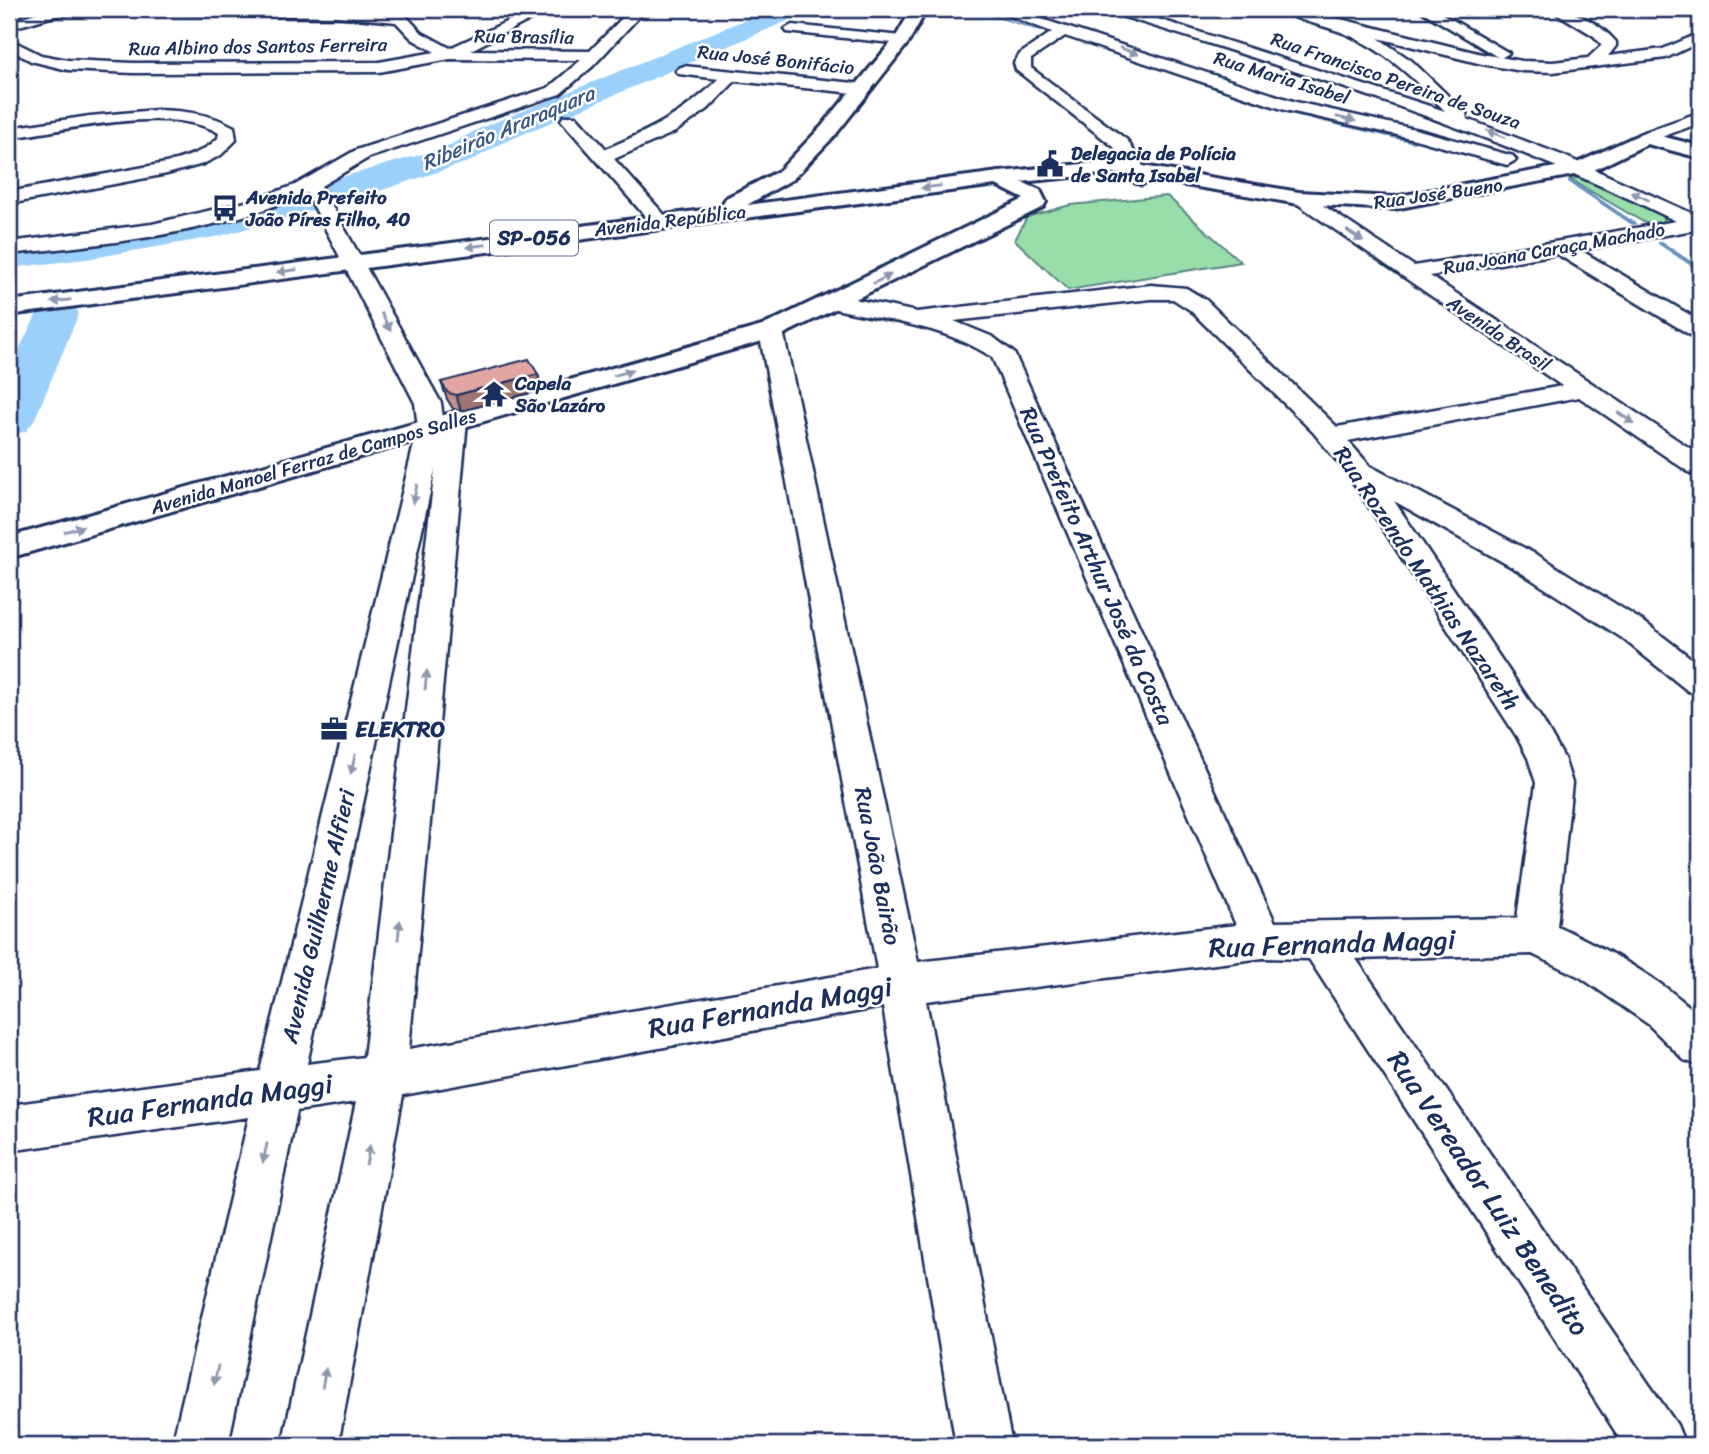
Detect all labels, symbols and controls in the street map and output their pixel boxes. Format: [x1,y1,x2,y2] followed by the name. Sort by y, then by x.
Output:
[474,19,575,54] street label: Rua Brasília
[1266,22,1526,139] street label: Rua Francisco Pereira de Souza
[128,28,388,65] street label: Rua Albino dos Santos Ferreira
[696,35,856,84] street label: Rua José Bonifácio
[1210,41,1354,114] street label: Rua Maria Isabel
[1119,46,1140,57] one-way arrow
[415,73,603,182] water label: Ribeirão Araraquara
[1335,113,1357,124] one-way arrow
[1486,129,1507,140] one-way arrow
[1071,137,1236,192] place label: Delegacia de Polícia de Santa Isabel
[1035,149,1065,179] public building icon: Delegacia de Polícia de Santa Isabel
[1372,168,1505,219] street label: Rua José Bueno
[245,181,410,236] place label: Avenida Prefeito João Píres Filho, 40
[920,181,942,192] one-way arrow
[1630,190,1650,201] one-way arrow
[210,193,240,223] bus stop icon: Avenida Prefeito João Píres Filho, 40
[591,195,748,246] street label: Avenida República
[1441,213,1668,284] street label: Rua Joana Caraça Machado
[490,220,578,256] road number: SP-056
[1345,230,1365,243] one-way arrow
[465,240,487,251] one-way arrow
[275,266,297,277] one-way arrow
[872,273,892,284] one-way arrow
[1439,286,1558,381] street label: Avenida Brasil
[50,296,72,307] one-way arrow
[379,313,391,333] one-way arrow
[514,367,606,422] place label: Capela São Lazáro
[613,367,634,377] one-way arrow
[479,379,509,409] temple icon: Capela São Lazáro
[146,399,480,524] street label: Avenida Manoel Ferraz de Campos Salles
[1008,400,1186,733] street label: Rua Prefeito Arthur José da Costa
[1616,411,1636,424] one-way arrow
[1322,437,1531,719] street label: Rua Rozendo Mathias Nazareth
[410,483,421,505] one-way arrow
[64,524,85,534] one-way arrow
[421,668,432,690] one-way arrow
[355,709,446,750] place label: ELEKTRO
[319,714,349,744] office icon: ELEKTRO
[348,753,359,775] one-way arrow
[842,783,913,949] street label: Rua João Bairão
[269,784,368,1048] street label: Avenida Guilherme Alfieri
[1208,915,1458,972] street label: Rua Fernanda Maggi
[394,919,405,941] one-way arrow
[644,962,897,1053] street label: Rua Fernanda Maggi
[1374,1040,1603,1347] street label: Rua Vereador Luiz Benedito
[84,1059,337,1142] street label: Rua Fernanda Maggi
[259,1142,270,1164] one-way arrow
[363,1144,374,1166] one-way arrow
[210,1364,221,1386] one-way arrow
[318,1367,329,1389] one-way arrow

